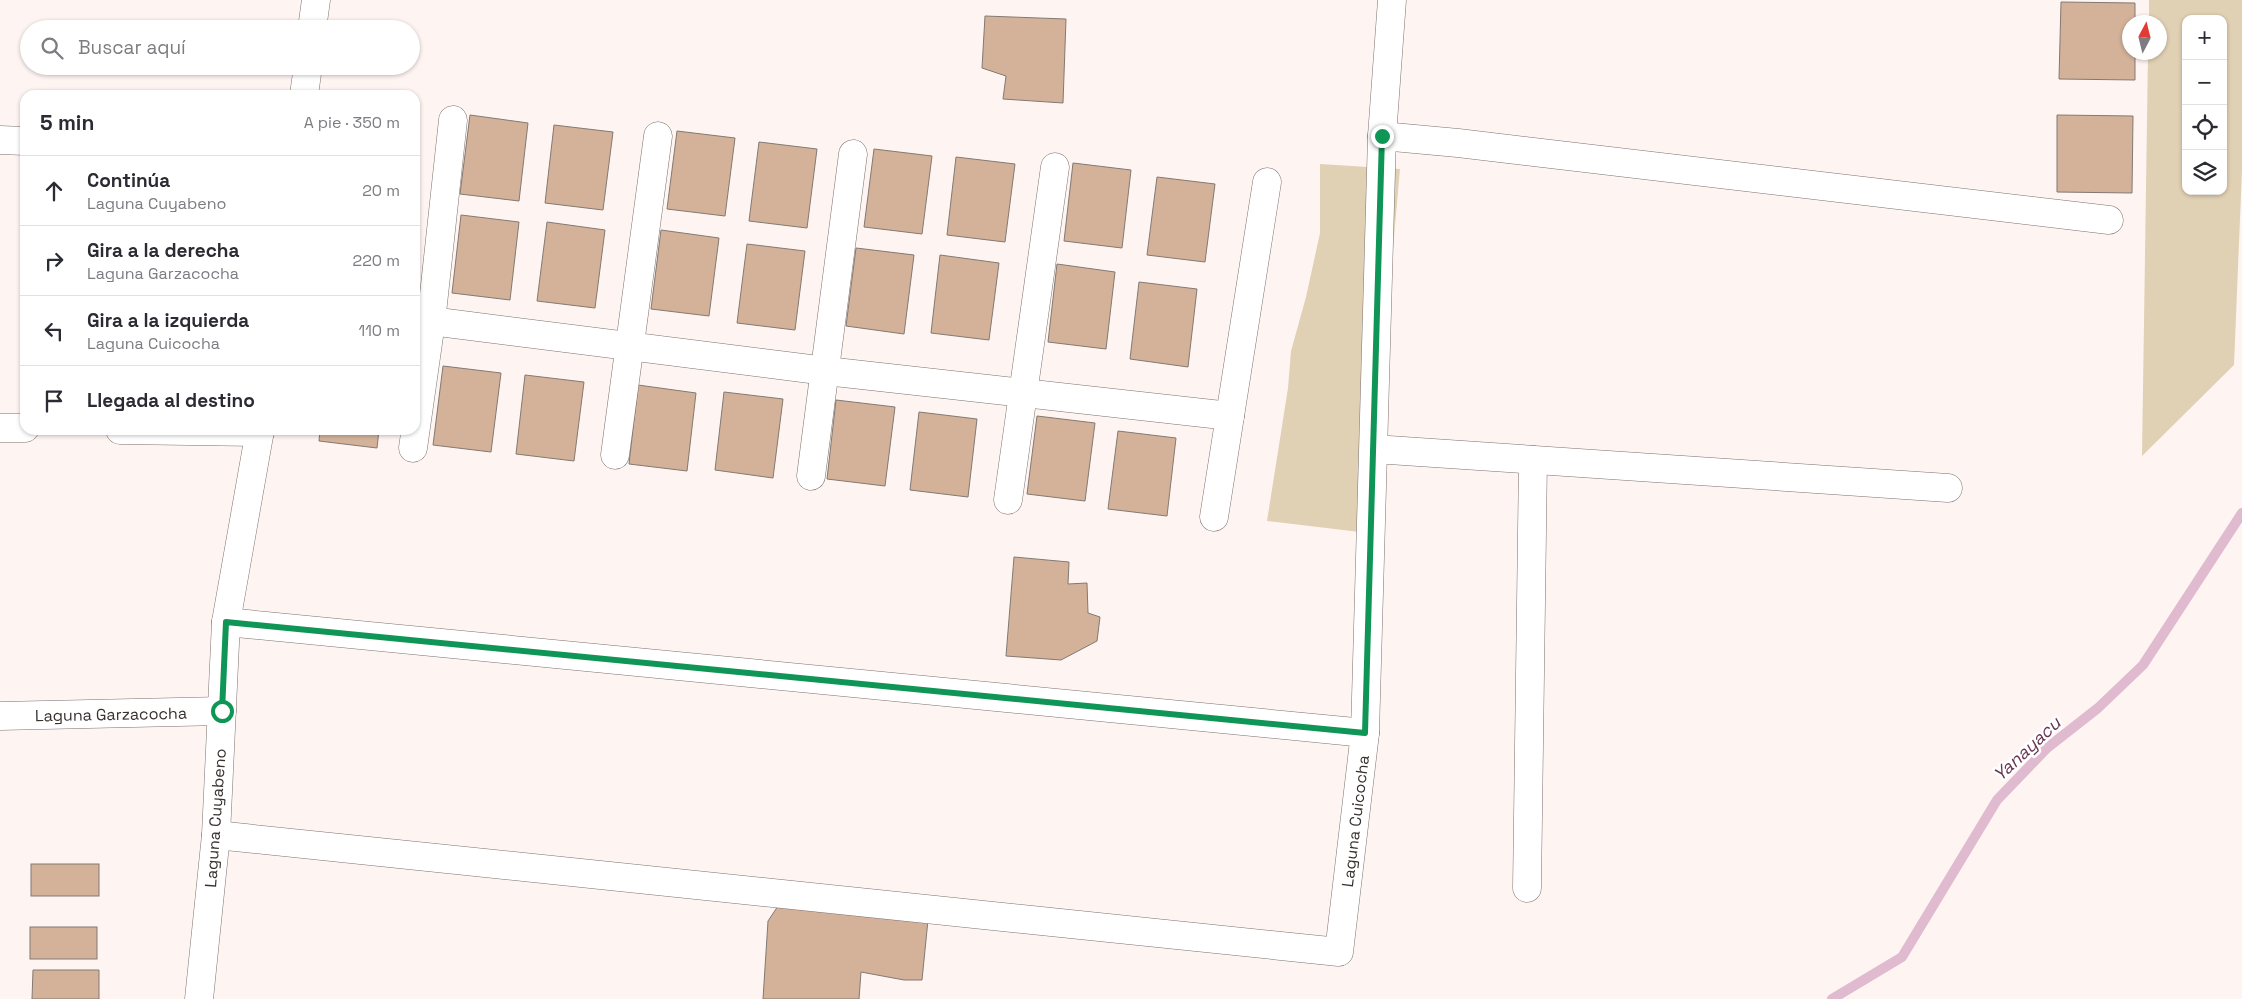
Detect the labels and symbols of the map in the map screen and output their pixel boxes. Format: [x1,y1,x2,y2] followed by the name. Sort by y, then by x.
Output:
[2122,15,2167,60] north arrow
[1371,125,1394,148] route end
[211,700,234,723] route start
[35,703,187,726] street label: Laguna Garzacocha
[1988,711,2066,786] water label: Yanayacu
[200,748,231,888] street label: Laguna Cuyabeno
[1337,754,1374,888] street label: Laguna Cuicocha

